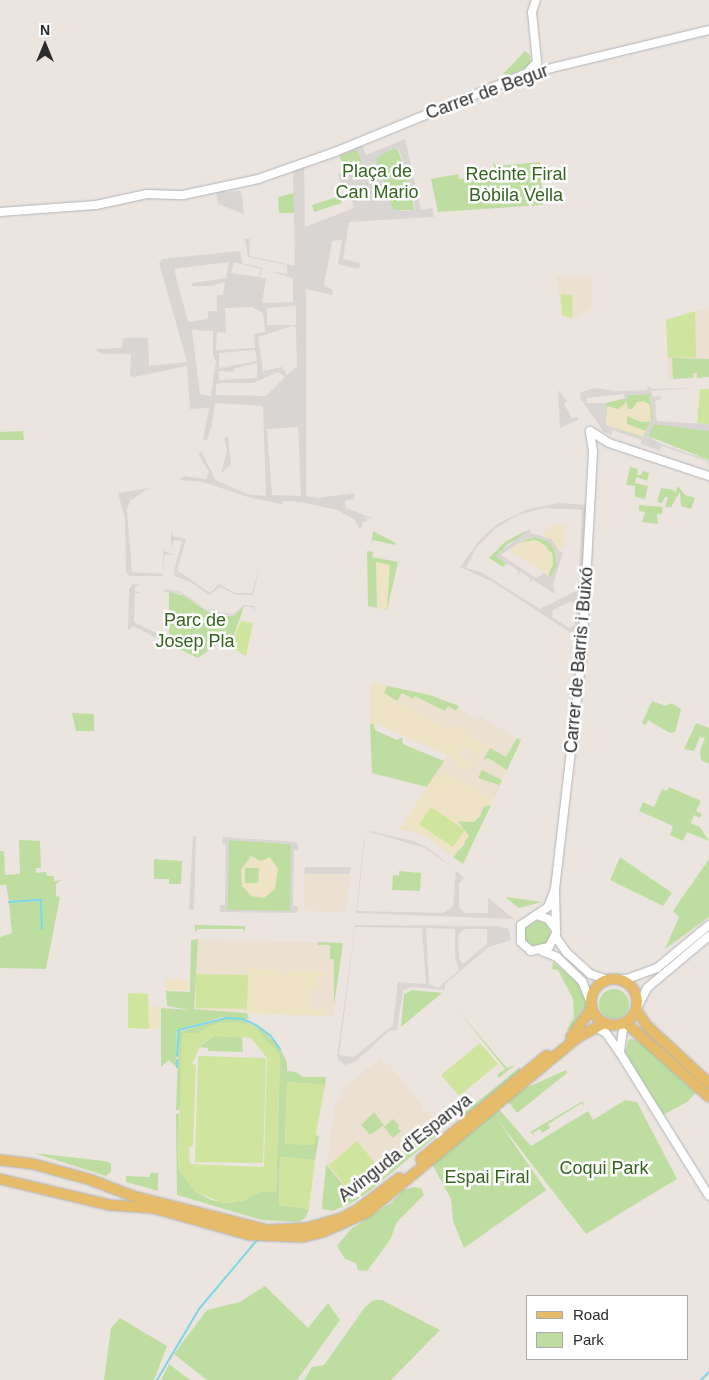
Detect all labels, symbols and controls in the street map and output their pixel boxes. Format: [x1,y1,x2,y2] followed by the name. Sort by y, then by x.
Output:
[20,20,70,70] north arrow
[40,22,50,38] text: N
[423,60,551,124] street label: Carrer de Begur
[335,161,419,203] park label: Plaça de Can Mario
[465,164,567,206] park label: Recinte Firal Bòbila Vella
[560,566,598,754] street label: Carrer de Barris i Buixó
[155,610,235,652] park label: Parc de Josep Pla
[334,1089,476,1207] street label: Avinguda d'Espanya
[559,1157,649,1179] park label: Coqui Park
[444,1166,530,1188] park label: Espai Firal
[526,1295,689,1360] legend
[573,1306,609,1323] text: Road
[573,1331,604,1348] text: Park

